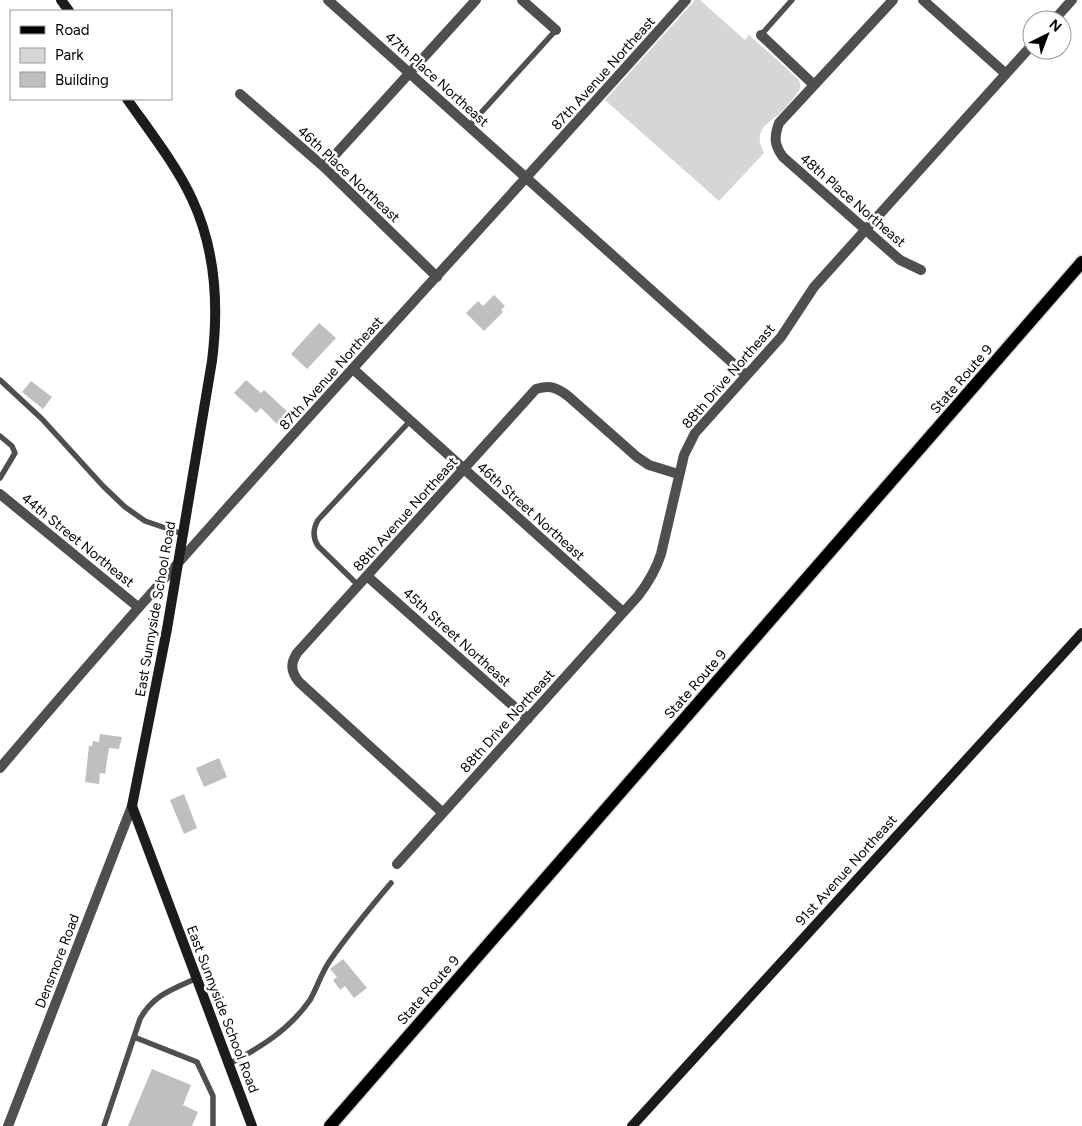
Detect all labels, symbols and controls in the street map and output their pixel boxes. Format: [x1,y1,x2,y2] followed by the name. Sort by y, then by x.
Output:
[10,10,172,100] legend
[1022,10,1072,60] north arrow
[548,13,659,134] street label: 87th Avenue Northeast
[1046,16,1065,36] text: N
[55,21,90,39] text: Road
[381,28,492,130] street label: 47th PIace Northeast
[55,46,84,64] text: Park
[55,71,109,89] text: Building
[294,123,403,226] street label: 46th Place Northeast
[796,150,909,251] street label: 48th Place Northeast
[276,313,387,434] street label: 87th Avenue Northeast
[678,321,778,432] street label: 88th Drive Northeast
[927,341,996,417] street label: State Route 9
[350,454,461,575] street label: 88th Avenue Northeast
[473,458,588,564] street label: 46th Street Northeast
[18,490,137,591] street label: 44th Street Northeast
[132,520,179,698] street label: East Sunnyside School Road
[399,584,514,690] street label: 45th Street Northeast
[661,646,730,722] street label: State Route 9
[457,666,558,776] street label: 88th Drive Northeast
[792,811,901,929] street label: 91st Avenue Northeast
[32,912,83,1011] street label: Densmore Road
[183,923,262,1095] street label: East Sunnyside School Road
[394,952,463,1028] street label: State Route 9

